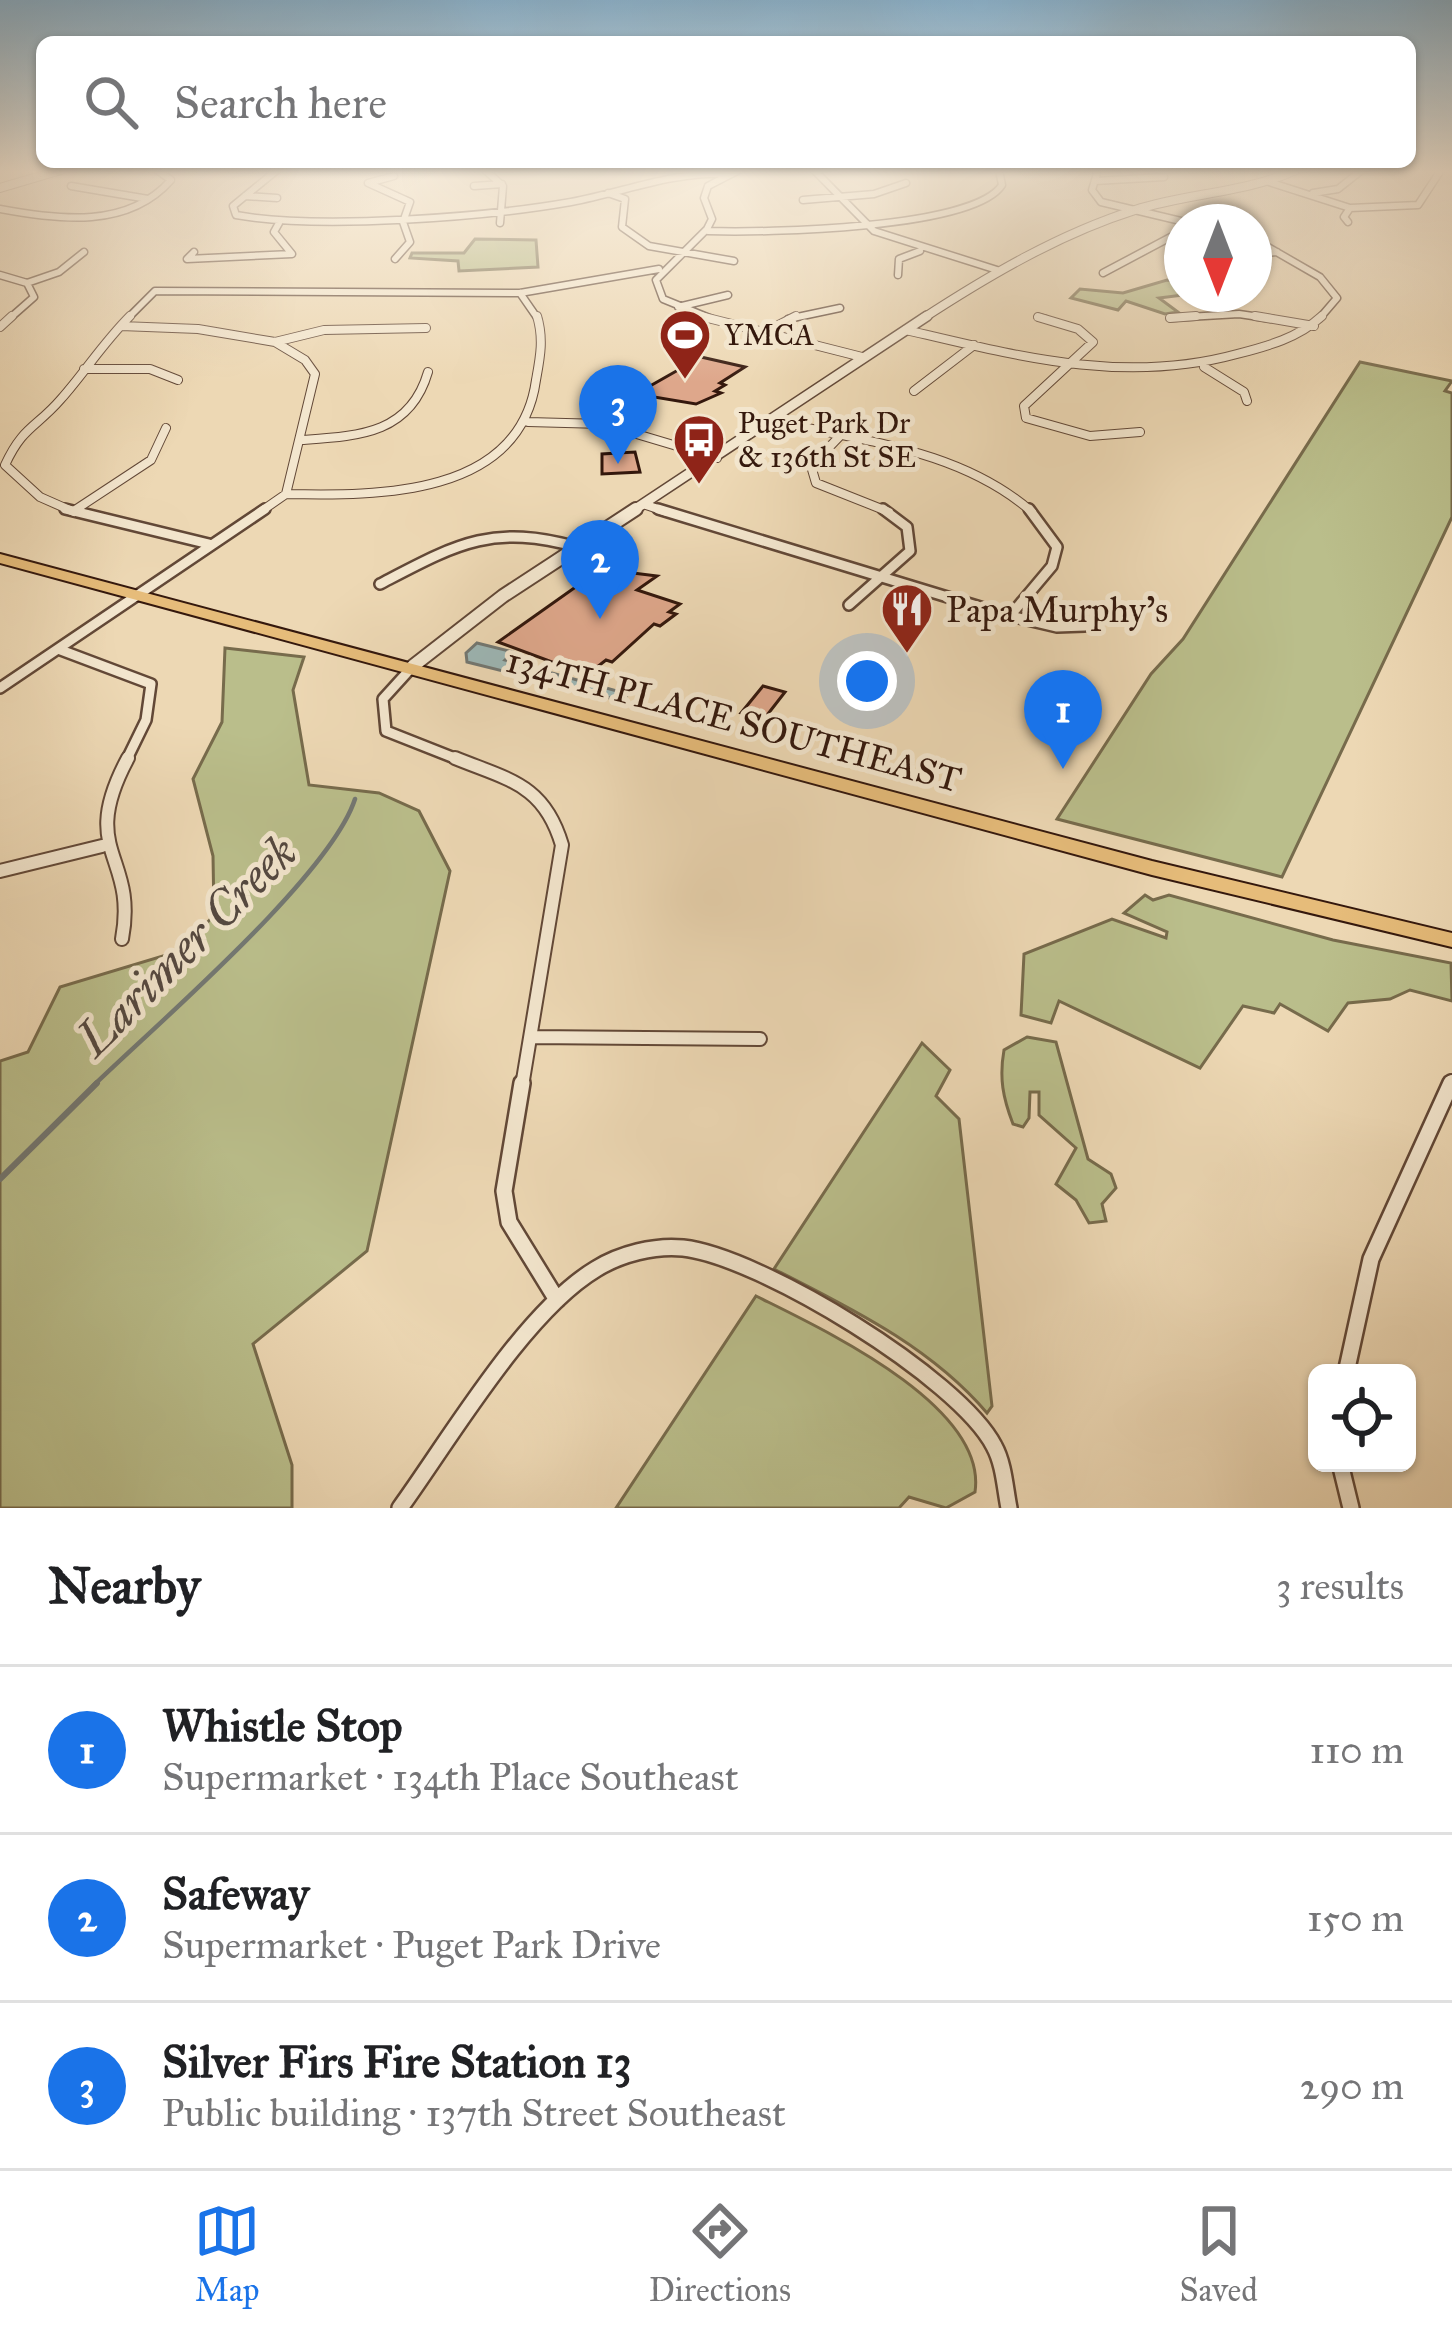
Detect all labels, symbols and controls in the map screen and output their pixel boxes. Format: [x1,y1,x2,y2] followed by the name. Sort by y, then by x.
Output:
[36,36,1416,168] search box
[78,69,144,135] icon: search
[174,75,387,130] text: Search here
[1164,204,1272,312] north arrow
[657,307,713,381] sports icon: YMCA
[724,317,814,353] place label: YMCA
[579,365,657,464] pin: 3
[738,405,916,475] place label: Puget Park Dr & 136th St SE
[671,412,727,486] bus stop icon: Puget Park Dr & 136th St SE
[561,520,639,619] pin: 2
[879,581,935,655] restaurant icon: Papa Murphy's
[946,588,1168,632] place label: Papa Murphy's
[501,638,966,802] street label: 134TH PLACE SOUTHEAST
[837,651,897,711] your location
[1024,670,1102,769] pin: 1
[62,823,309,1069] water label: Larimer Creek
[1308,1364,1416,1472] map controls
[1308,1364,1416,1472] button: locate
[48,1555,200,1617] text: Nearby
[1276,1562,1404,1610] text: 3 results
[162,1698,403,1753] text: Whistle Stop
[79,1726,95,1774] text: 1
[1309,1726,1404,1774] text: 110 m
[162,1753,739,1801] text: Supermarket · 134th Place Southeast
[162,1866,309,1921] text: Safeway
[77,1894,97,1942] text: 2
[1307,1894,1404,1942] text: 150 m
[162,1921,661,1969] text: Supermarket · Puget Park Drive
[162,2034,632,2089] text: Silver Firs Fire Station 13
[79,2062,95,2110] text: 3
[1300,2062,1404,2110] text: 290 m
[162,2089,786,2137] text: Public building · 137th Street Southeast
[194,2198,260,2310] tab: Map
[649,2198,791,2310] tab: Directions
[1179,2198,1258,2310] tab: Saved

